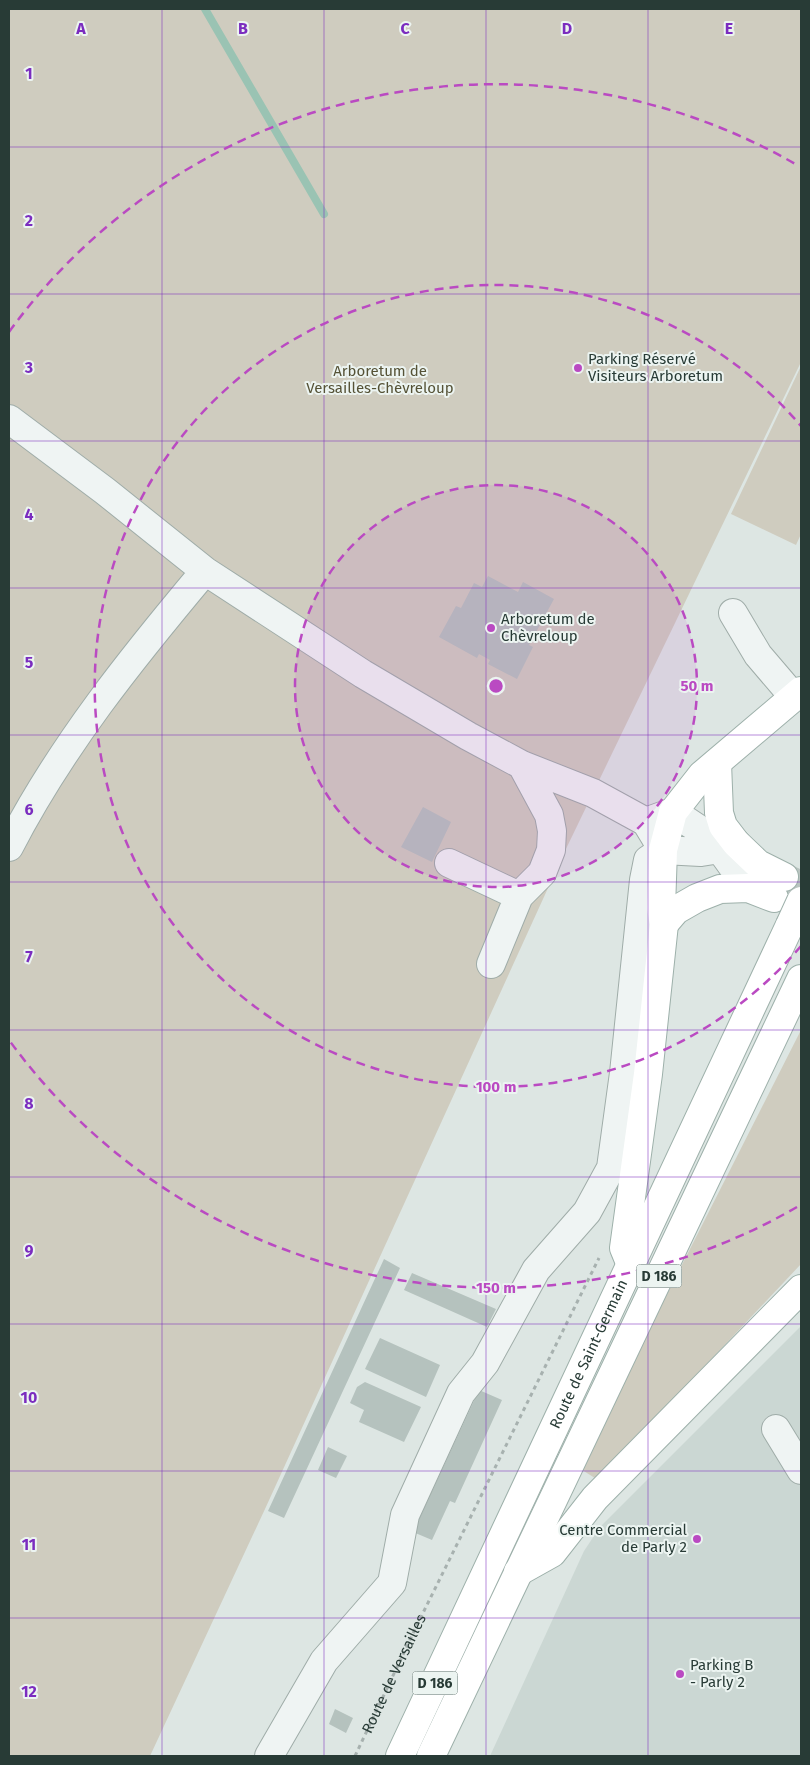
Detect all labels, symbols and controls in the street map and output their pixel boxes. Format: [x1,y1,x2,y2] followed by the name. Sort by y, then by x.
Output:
[75,19,86,38] text: A
[238,19,248,38] text: B
[400,19,410,38] text: C
[562,19,572,38] text: D
[725,19,733,38] text: E
[25,64,33,83] text: 1
[25,211,33,230] text: 2
[588,350,723,385] place label: Parking Réservé Visiteurs Arboretum
[24,358,33,377] text: 3
[306,362,454,397] park label: Arboretum de Versailles-Chèvreloup
[572,362,584,374] marker: Parking Réservé Visiteurs Arboretum
[24,505,34,524] text: 4
[501,610,595,645] place label: Arboretum de Chèvreloup
[485,622,497,634] marker: Arboretum de Chèvreloup
[25,653,34,672] text: 5
[487,677,505,695] centre of rings
[680,677,714,695] text: 50 m
[24,800,34,819] text: 6
[25,947,33,966] text: 7
[476,1078,516,1096] text: 100 m
[24,1094,34,1113] text: 8
[25,1241,34,1260] text: 9
[636,1264,682,1288] road number: D 186
[546,1277,631,1432] street label: Route de Saint-Germain
[476,1279,516,1297] text: 150 m
[21,1388,37,1407] text: 10
[559,1521,688,1556] place label: Centre Commercial de Parly 2
[691,1533,703,1545] marker: Centre Commercial de Parly 2
[22,1535,36,1554] text: 11
[358,1611,430,1736] street label: Route de Versailles
[690,1656,753,1691] place label: Parking B - Parly 2
[674,1668,686,1680] marker: Parking B - Parly 2
[412,1672,458,1695] road number: D 186
[21,1682,37,1701] text: 12

